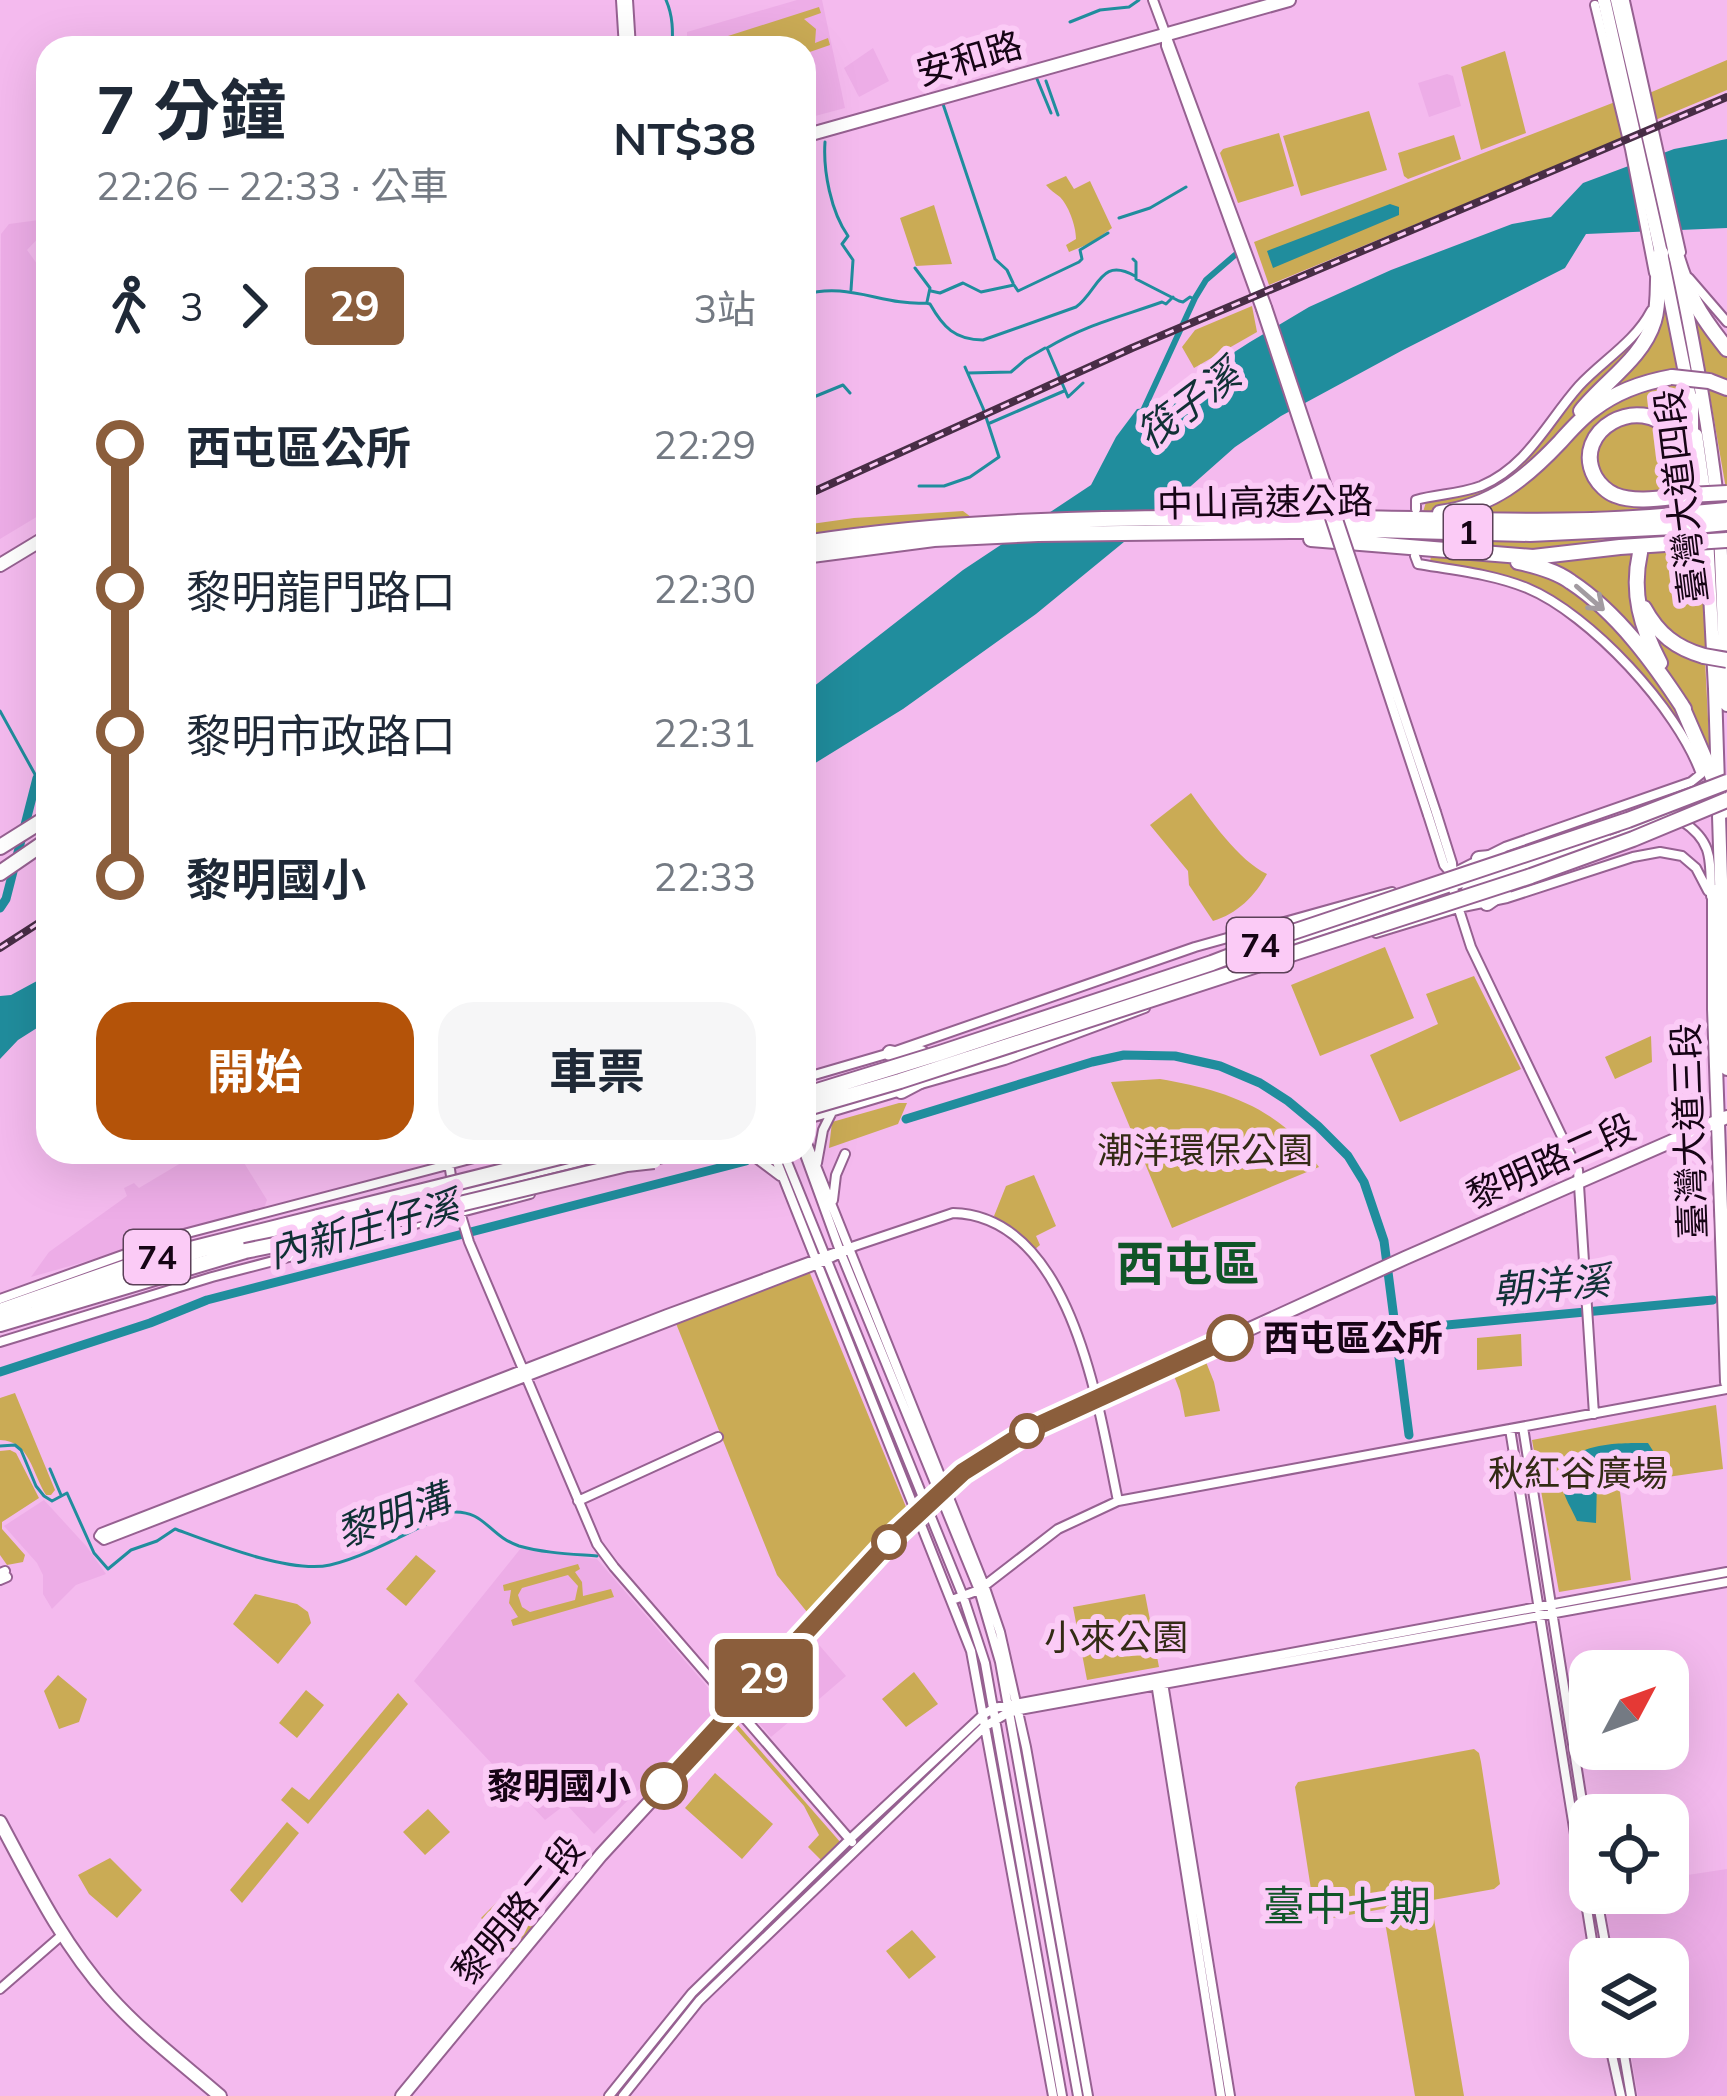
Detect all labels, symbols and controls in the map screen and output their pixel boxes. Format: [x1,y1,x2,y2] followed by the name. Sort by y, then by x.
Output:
[911,21,1027,94] street label: 安和路
[96,68,286,151] text: 7 分鐘
[613,110,756,166] text: NT$38
[96,161,448,210] text: 22:26 – 22:33 · 公車
[96,273,162,339] icon: walk
[221,273,287,339] icon: forward
[329,279,380,332] text: 29
[180,282,203,331] text: 3
[694,284,756,333] text: 3站
[1126,346,1253,458] water label: 筏子溪
[1645,386,1716,606] street label: 臺灣大道四段
[186,419,411,475] text: 西屯區公所
[654,420,756,469] text: 22:29
[1157,477,1373,526] street label: 中山高速公路
[1444,505,1492,559] road number: 1
[186,563,456,619] text: 黎明龍門路口
[654,564,756,613] text: 22:30
[1575,584,1605,611] one-way arrow
[186,707,456,763] text: 黎明市政路口
[654,708,756,757] text: 22:31
[186,851,366,907] text: 黎明國小
[654,852,756,901] text: 22:33
[1227,918,1293,972] road number: 74
[96,1002,414,1140] button: 開始
[438,1002,756,1140] button: 車票
[1662,1022,1715,1240] street label: 臺灣大道三段
[1459,1103,1642,1218] street label: 黎明路二段
[1097,1127,1313,1172] park label: 潮洋環保公園
[262,1178,468,1277] water label: 內新庄仔溪
[124,1230,190,1284] road number: 74
[1116,1233,1260,1293] district label: 西屯區
[1491,1255,1616,1314] water label: 朝洋溪
[1263,1315,1443,1360] place label: 西屯區公所
[1208,1316,1252,1360] marker: 西屯區公所
[1011,1415,1043,1447] unlabelled marker
[1488,1450,1668,1495] park label: 秋紅谷廣場
[330,1471,461,1557] water label: 黎明溝
[873,1526,905,1558] unlabelled marker
[1044,1614,1188,1659] park label: 小來公園
[710,1639,818,1717] line badge: 29
[1569,1650,1689,1770] north arrow
[1569,1650,1689,2058] map controls
[739,1651,789,1704] text: 29
[487,1763,631,1808] place label: 黎明國小
[642,1764,686,1808] marker: 黎明國小
[1569,1794,1689,1914] button: locate
[443,1826,593,1993] street label: 黎明路二段
[1263,1879,1431,1932] district label: 臺中七期
[1569,1938,1689,2058] button: layers

